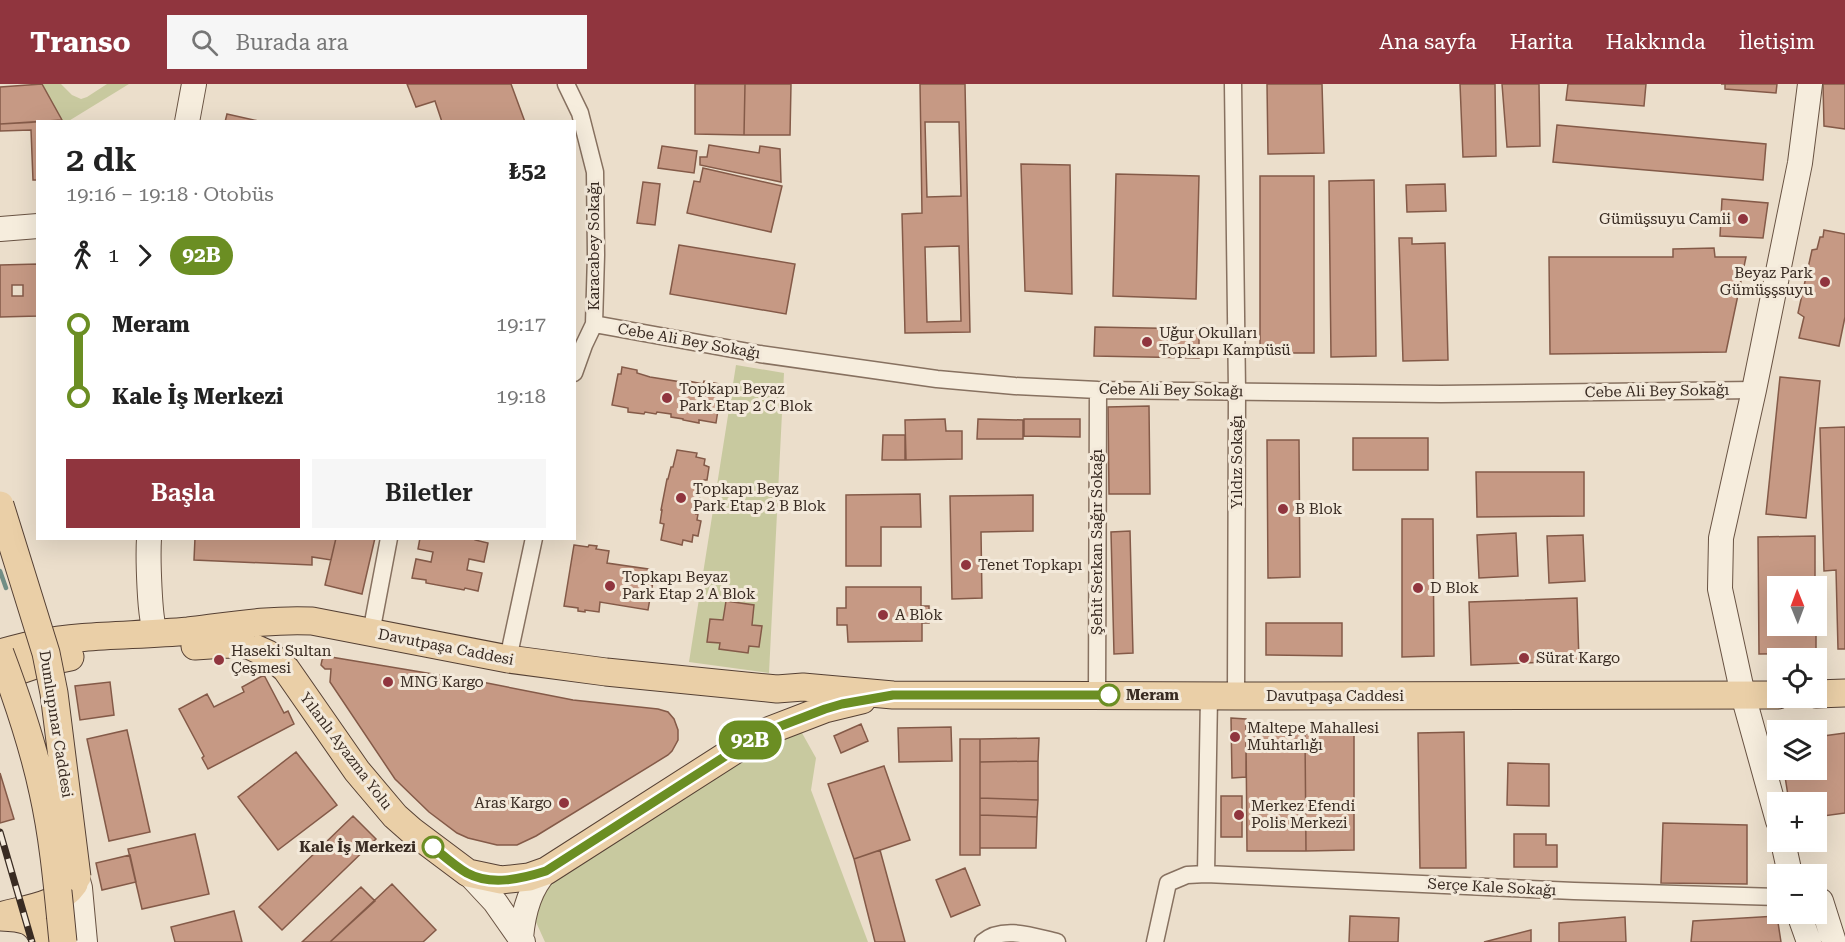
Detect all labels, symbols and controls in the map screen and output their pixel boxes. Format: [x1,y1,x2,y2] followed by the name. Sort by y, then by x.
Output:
[167,15,587,69] search box
[30,26,131,59] text: Transo
[188,26,221,59] icon: search
[236,30,349,55] text: Burada ara
[1379,30,1477,54] text: Ana sayfa
[1510,30,1573,54] text: Harita
[1606,30,1706,54] text: Hakkında
[1739,30,1815,54] text: İletişim
[66,140,137,179] text: 2 dk
[509,159,546,184] text: ₺52
[585,181,603,310] street label: Karacabey Sokağı
[66,182,274,206] text: 19:16 – 19:18 · Otobüs
[1599,210,1731,228] place label: Gümüşsuyu Camii
[1736,212,1750,226] marker: Gümüşsuyu Camii
[66,239,99,272] icon: walk
[128,239,161,272] icon: forward
[108,243,119,267] text: 1
[182,243,221,267] text: 92B
[1720,264,1814,299] place label: Beyaz Park Gümüşşsuyu
[1818,275,1832,289] marker: Beyaz Park Gümüşşsuyu
[112,312,190,337] text: Meram
[496,312,546,336] text: 19:17
[616,320,762,362] street label: Cebe Ali Bey Sokağı
[1159,324,1291,359] place label: Uğur Okulları Topkapı Kampüsü
[1140,335,1154,349] marker: Uğur Okulları Topkapı Kampüsü
[679,380,813,415] place label: Topkapı Beyaz Park Etap 2 C Blok
[1099,380,1244,400] street label: Cebe Ali Bey Sokağı
[1585,381,1730,401] street label: Cebe Ali Bey Sokağı
[112,384,283,409] text: Kale İş Merkezi
[496,384,546,408] text: 19:18
[660,391,674,405] marker: Topkapı Beyaz Park Etap 2 C Blok
[1228,415,1246,509] street label: Yıldız Sokağı
[1088,449,1106,635] street label: Şehit Serkan Sağır Sokağı
[66,459,300,528] button: Başla
[312,459,546,528] button: Biletler
[693,480,827,515] place label: Topkapı Beyaz Park Etap 2 B Blok
[674,491,688,505] marker: Topkapı Beyaz Park Etap 2 B Blok
[1295,500,1343,518] place label: B Blok
[1276,502,1290,516] marker: B Blok
[978,556,1083,574] place label: Tenet Topkapı
[959,558,973,572] marker: Tenet Topkapı
[622,568,756,603] place label: Topkapı Beyaz Park Etap 2 A Blok
[1767,576,1827,636] north arrow
[1767,576,1827,924] map controls
[603,579,617,593] marker: Topkapı Beyaz Park Etap 2 A Blok
[1430,579,1479,597] place label: D Blok
[1411,581,1425,595] marker: D Blok
[895,606,943,624] place label: A Blok
[876,608,890,622] marker: A Blok
[377,625,516,669] street label: Davutpaşa Caddesi
[231,642,332,677] place label: Haseki Sultan Çeşmesi
[1767,648,1827,708] button: locate
[35,649,77,799] street label: Dumlupınar Caddesi
[1536,649,1620,667] place label: Sürat Kargo
[1517,651,1531,665] marker: Sürat Kargo
[212,653,226,667] marker: Haseki Sultan Çeşmesi
[400,673,484,691] place label: MNG Kargo
[381,675,395,689] marker: MNG Kargo
[1098,684,1120,706] marker: Meram
[1126,686,1180,704] place label: Meram
[1266,687,1404,705] street label: Davutpaşa Caddesi
[296,689,396,814] street label: Yılanlı Ayazma Yolu
[1247,719,1379,754] place label: Maltepe Mahallesi Muhtarlığı
[716,720,784,760] line badge: 92B
[1767,720,1827,780] button: layers
[731,728,769,752] text: 92B
[1228,730,1242,744] marker: Maltepe Mahallesi Muhtarlığı
[1767,792,1827,852] button: +
[474,794,552,812] place label: Aras Kargo
[557,796,571,810] marker: Aras Kargo
[1251,797,1355,832] place label: Merkez Efendi Polis Merkezi
[1232,808,1246,822] marker: Merkez Efendi Polis Merkezi
[422,836,444,858] marker: Kale İş Merkezi
[299,838,416,856] place label: Kale İş Merkezi
[1767,864,1827,924] button: −
[1427,875,1557,899] street label: Serçe Kale Sokağı

